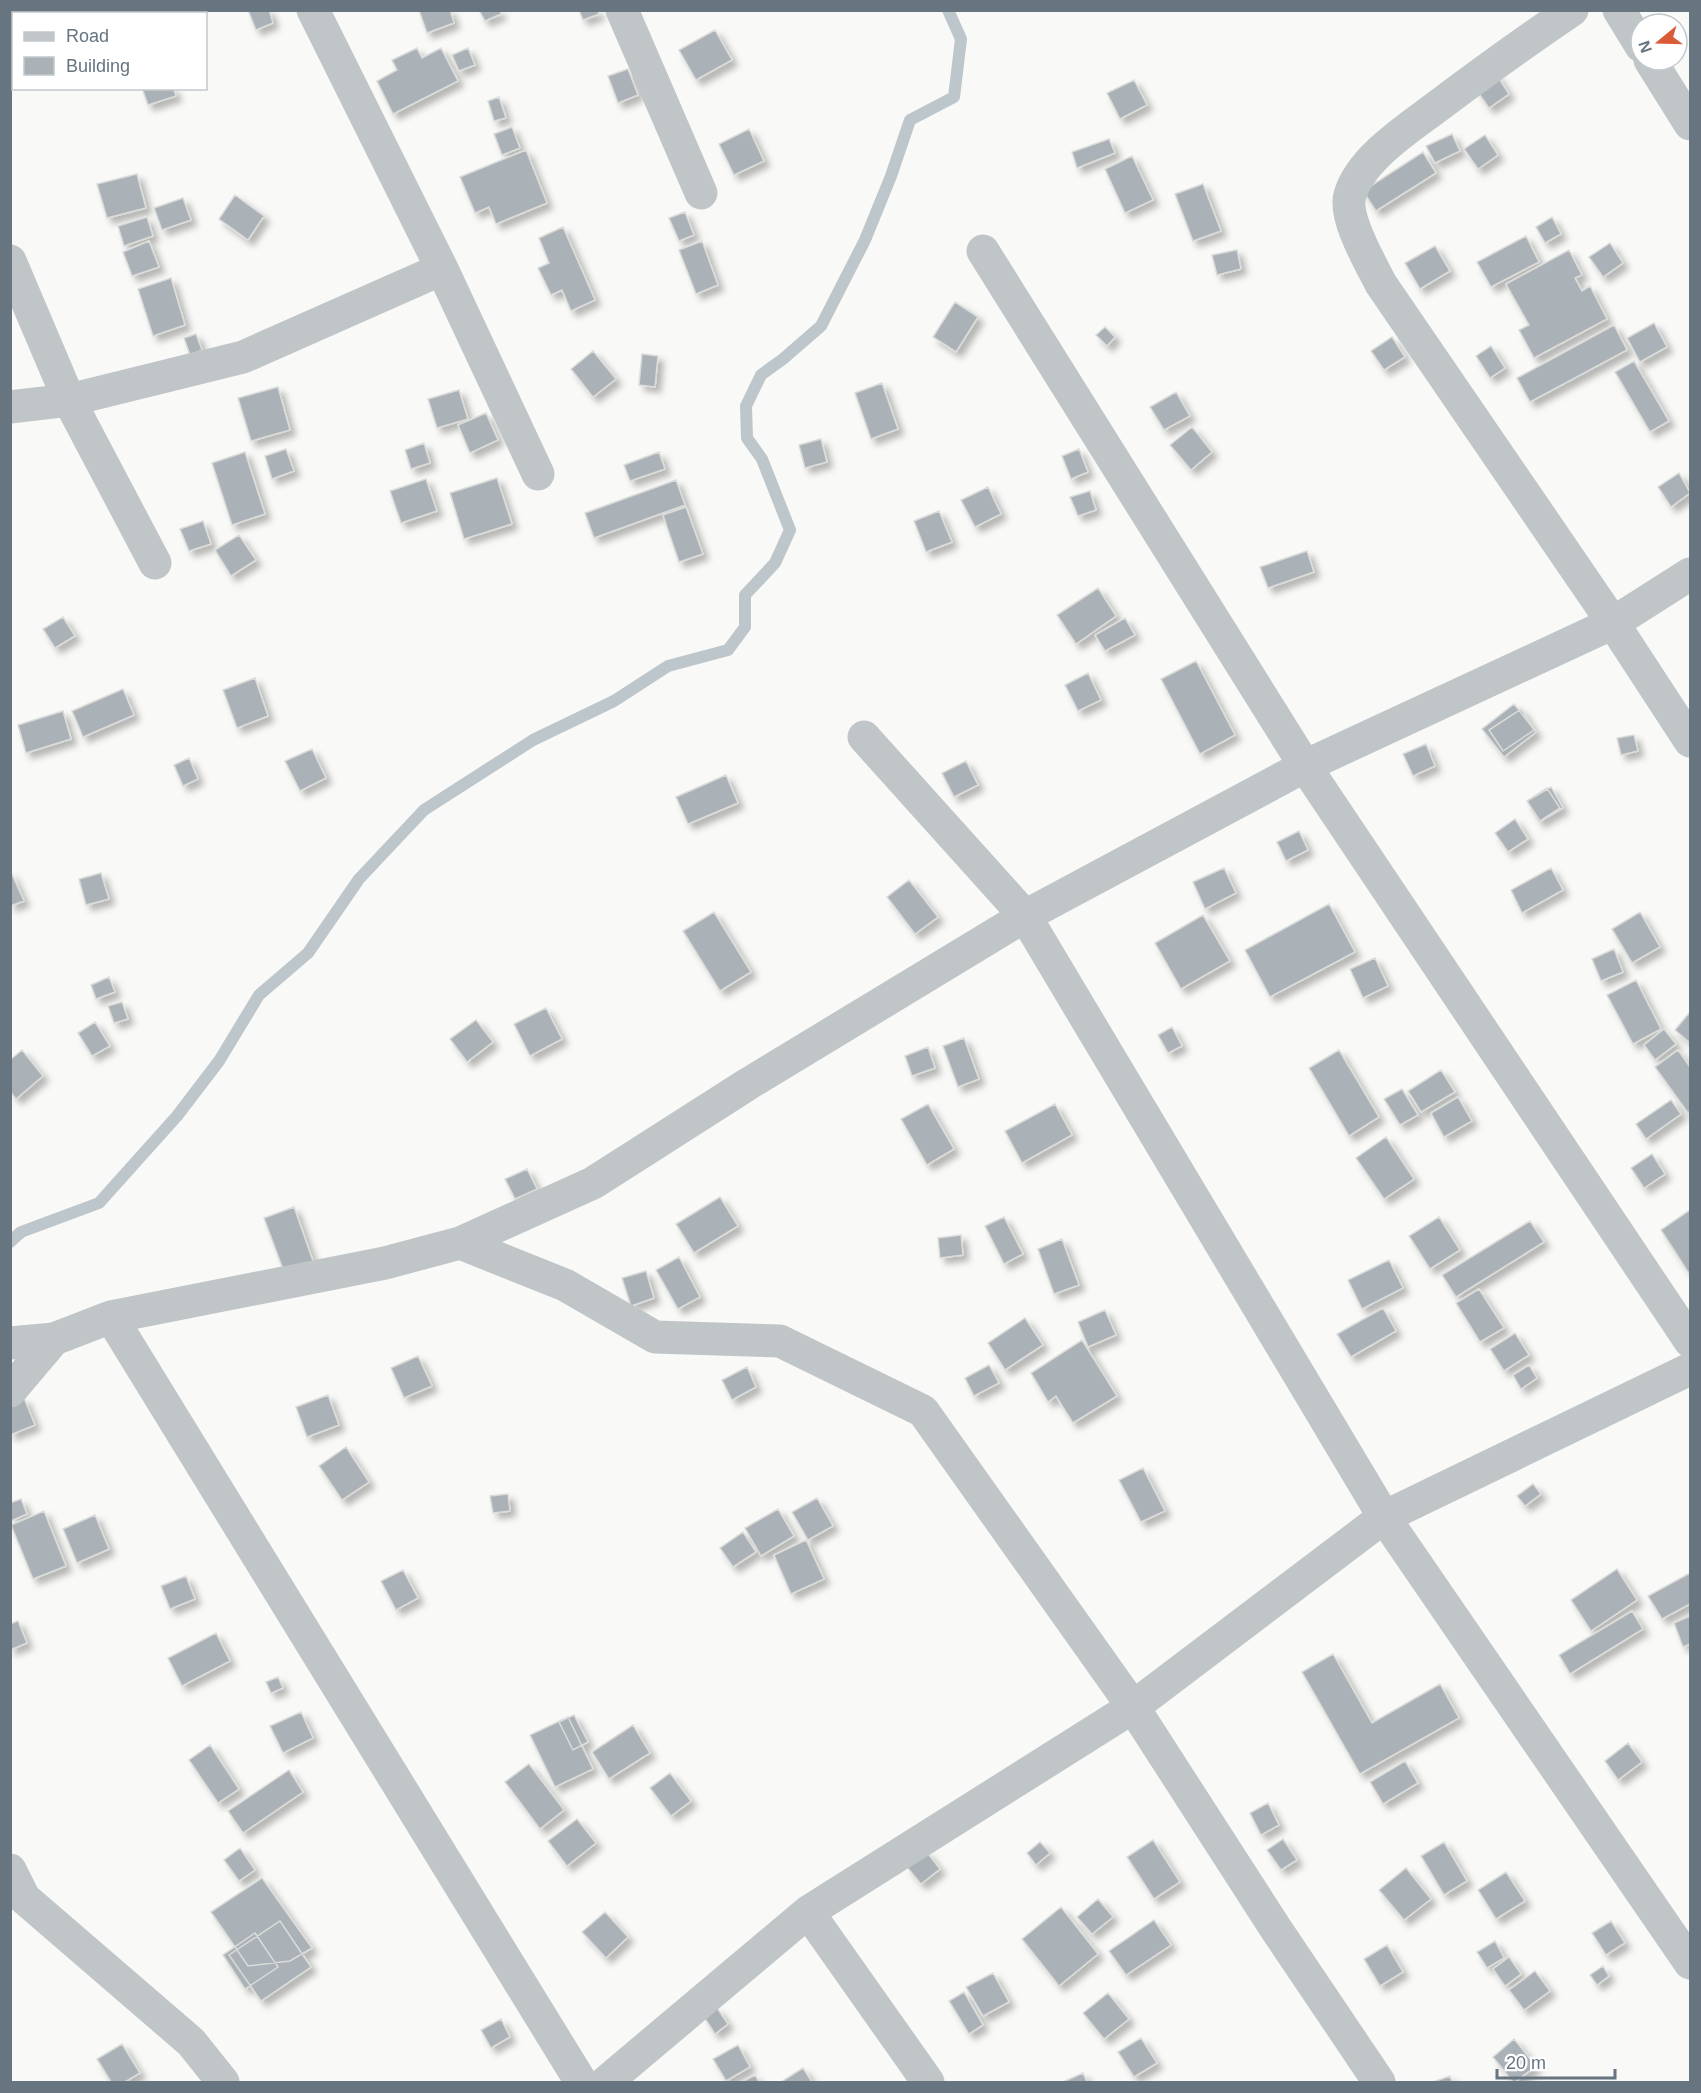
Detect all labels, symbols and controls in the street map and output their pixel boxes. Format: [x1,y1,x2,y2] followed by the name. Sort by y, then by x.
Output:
[12,12,207,90] legend
[1629,12,1689,72] north arrow
[66,26,109,46] text: Road
[1635,38,1655,55] text: N
[66,56,130,76] text: Building
[1497,2042,1616,2080] scale bar
[1506,2053,1546,2073] text: 20 m

